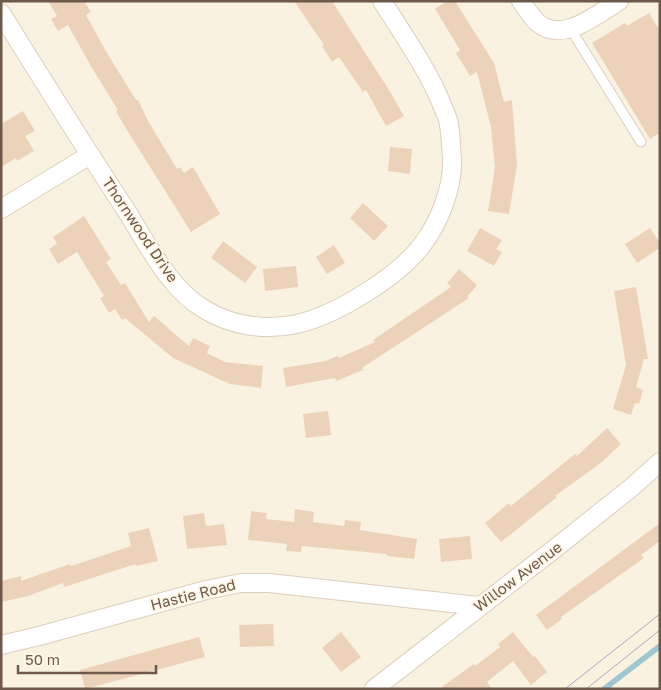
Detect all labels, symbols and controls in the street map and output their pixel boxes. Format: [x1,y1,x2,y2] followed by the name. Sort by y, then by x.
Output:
[99,174,183,286] street label: Thornwood Drive
[470,537,565,615] street label: Willow Avenue
[148,575,237,613] street label: Hastie Road
[18,642,155,674] scale bar
[25,650,60,668] text: 50 m

